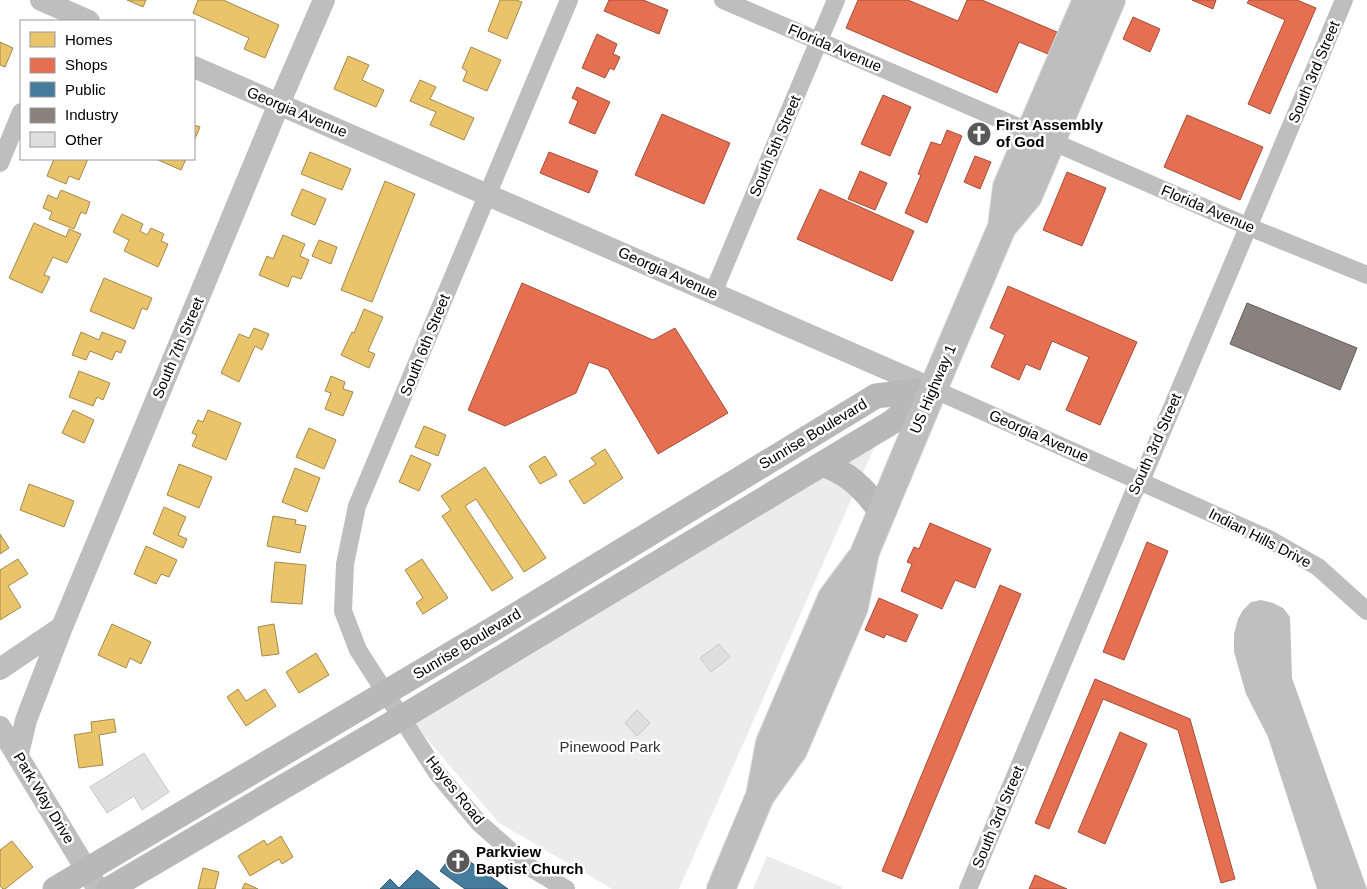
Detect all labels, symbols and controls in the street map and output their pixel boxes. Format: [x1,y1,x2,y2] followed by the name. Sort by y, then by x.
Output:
[1284,17,1343,125] street label: South 3rd Street
[20,20,195,160] legend
[786,20,884,75] street label: Florida Avenue
[65,31,113,48] text: Homes
[65,56,108,73] text: Shops
[65,81,106,98] text: Public
[244,83,350,140] street label: Georgia Avenue
[746,92,804,199] street label: South 5th Street
[65,106,119,123] text: Industry
[996,116,1104,150] place label: First Assembly of God
[966,121,992,147] church icon: First Assembly of God
[65,131,103,148] text: Other
[1159,181,1257,236] street label: Florida Avenue
[616,243,721,302] street label: Georgia Avenue
[396,291,453,398] street label: South 6th Street
[149,294,207,401] street label: South 7th Street
[906,342,959,436] street label: US Highway 1
[1125,390,1185,497] street label: South 3rd Street
[756,395,870,472] street label: Sunrise Boulevard
[987,406,1092,465] street label: Georgia Avenue
[1206,504,1314,571] street label: Indian Hills Drive
[410,605,524,682] street label: Sunrise Boulevard
[560,738,661,755] park label: Pinewood Park
[10,749,78,847] street label: Park Way Drive
[423,752,488,827] street label: Hayes Road
[968,762,1027,870] street label: South 3rd Street
[476,843,584,877] place label: Parkview Baptist Church
[445,848,471,874] church icon: Parkview Baptist Church

